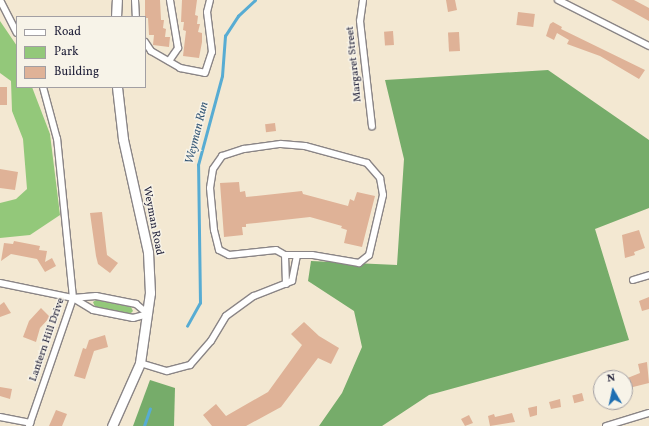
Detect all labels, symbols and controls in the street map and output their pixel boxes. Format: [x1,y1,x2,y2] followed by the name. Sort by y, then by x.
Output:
[16,16,146,88] legend
[54,24,81,40] text: Road
[344,25,366,103] street label: Margaret Street
[54,44,79,60] text: Park
[54,64,99,80] text: Building
[183,100,213,166] water label: Weyman Run
[139,185,165,257] street label: Weyman Road
[27,296,69,384] street label: Lantern Hill Drive
[593,370,633,410] north arrow
[606,371,616,387] text: N

